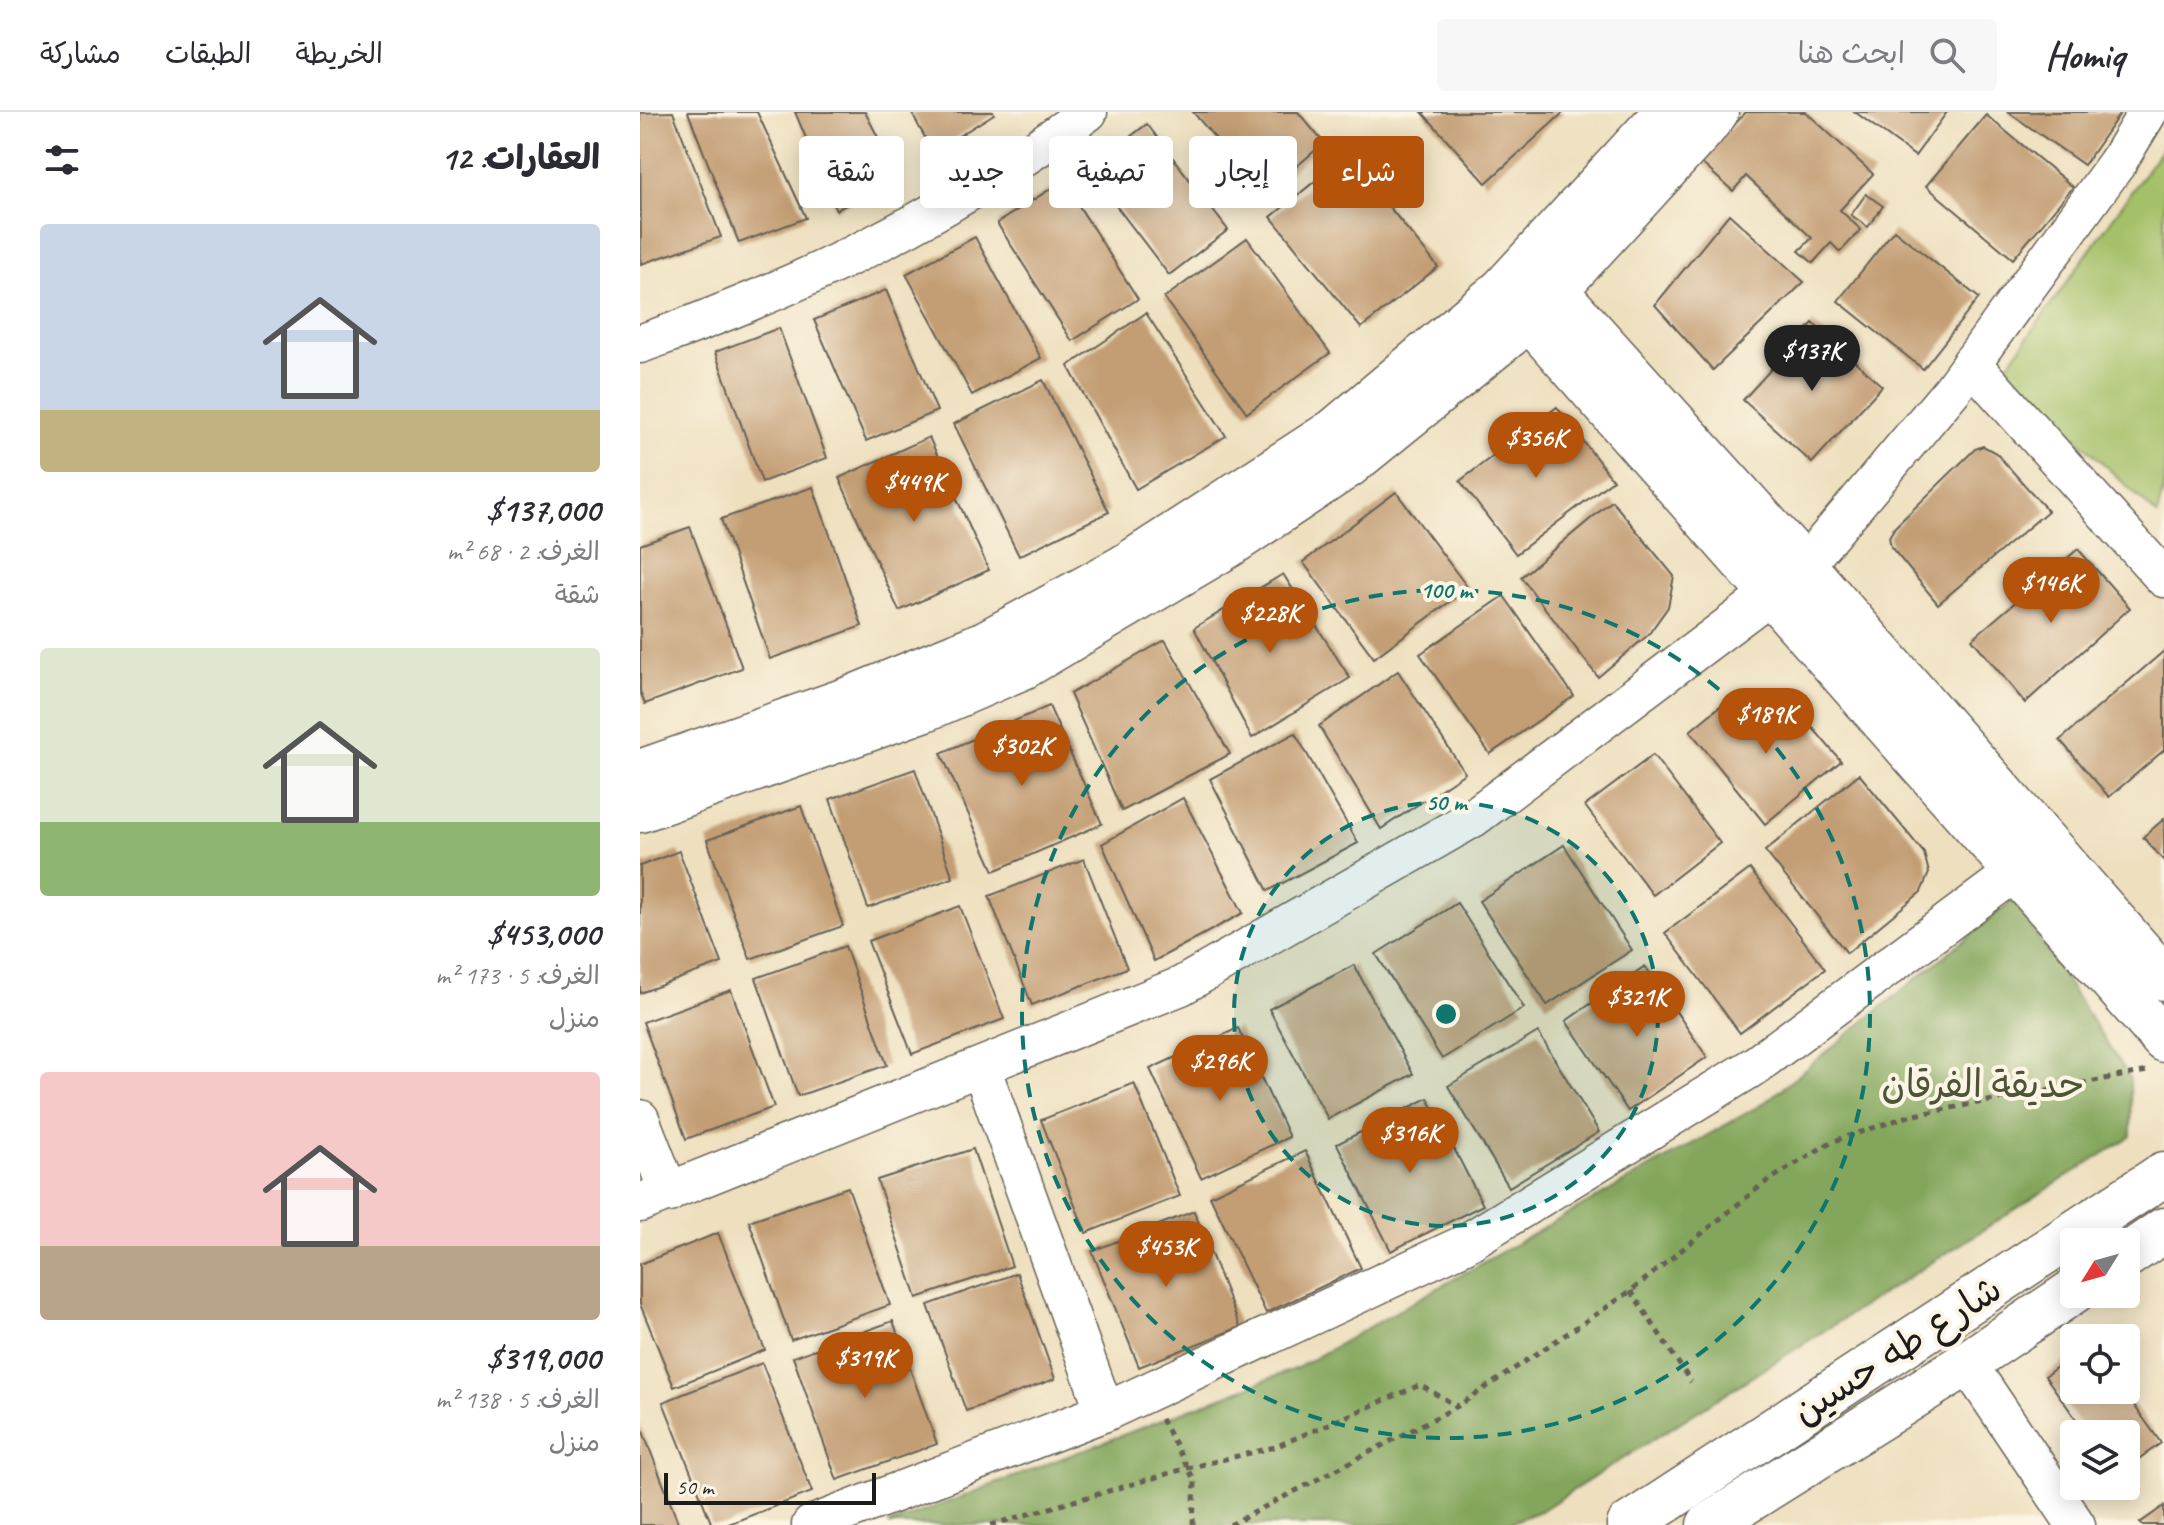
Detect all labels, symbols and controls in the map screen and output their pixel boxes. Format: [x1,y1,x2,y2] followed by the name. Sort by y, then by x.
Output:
[1437,19,1997,91] search box
[2045,32,2124,79] text: Homiq
[1925,33,1969,77] icon: search
[1797,34,1905,72] text: ابحث هنا
[40,36,121,71] text: مشاركة
[165,36,251,71] text: الطبقات
[295,36,383,71] text: الخريطة
[441,136,600,179] text: العقارات: 12
[799,136,904,208] chip: شقة
[920,136,1033,208] chip: جديد
[1049,136,1173,208] chip: تصفية
[1189,136,1297,208] chip: إيجار
[1313,136,1424,208] chip: شراء
[40,138,84,182] icon: filters
[248,276,392,420] icon: home
[1756,325,1868,393] pin: $137K
[1782,334,1842,367] text: $137K
[1480,412,1592,480] pin: $356K
[1506,421,1566,454] text: $356K
[858,456,970,524] pin: $449K
[884,465,944,498] text: $449K
[486,488,600,531] text: $137,000
[447,535,600,568] text: الغرف: 2 · 68 m²
[1995,557,2107,625] pin: $146K
[2021,566,2081,599] text: $146K
[1420,575,1474,605] text: 100 m
[555,578,600,611] text: شقة
[1214,587,1326,655] pin: $228K
[1240,596,1300,629] text: $228K
[1710,688,1822,756] pin: $189K
[1736,697,1796,730] text: $189K
[248,700,392,844] icon: home
[966,720,1078,788] pin: $302K
[992,729,1052,762] text: $302K
[1426,787,1469,817] text: 50 m
[487,912,600,955] text: $453,000
[435,959,600,992] text: الغرف: 5 · 173 m²
[1581,971,1693,1039] pin: $321K
[1607,980,1667,1013] text: $321K
[1432,1000,1460,1028] centre of rings
[549,1002,600,1035] text: منزل
[1164,1035,1276,1103] pin: $296K
[1190,1044,1250,1077] text: $296K
[1881,1061,2085,1108] park label: حديقة الفرقان
[1354,1107,1466,1175] pin: $316K
[1380,1116,1440,1149] text: $316K
[248,1124,392,1268] icon: home
[1110,1221,1222,1289] pin: $453K
[2060,1228,2140,1308] north arrow
[2060,1228,2140,1500] map controls
[1136,1230,1196,1263] text: $453K
[1784,1265,2012,1438] street label: شارع طه حسين
[2060,1324,2140,1404] button: locate
[809,1332,921,1400] pin: $319K
[487,1336,600,1379] text: $319,000
[835,1341,895,1374] text: $319K
[435,1383,600,1416] text: الغرف: 5 · 138 m²
[2060,1420,2140,1500] button: layers
[549,1426,600,1459] text: منزل
[664,1469,876,1505] scale bar
[676,1473,713,1501] text: 50 m

